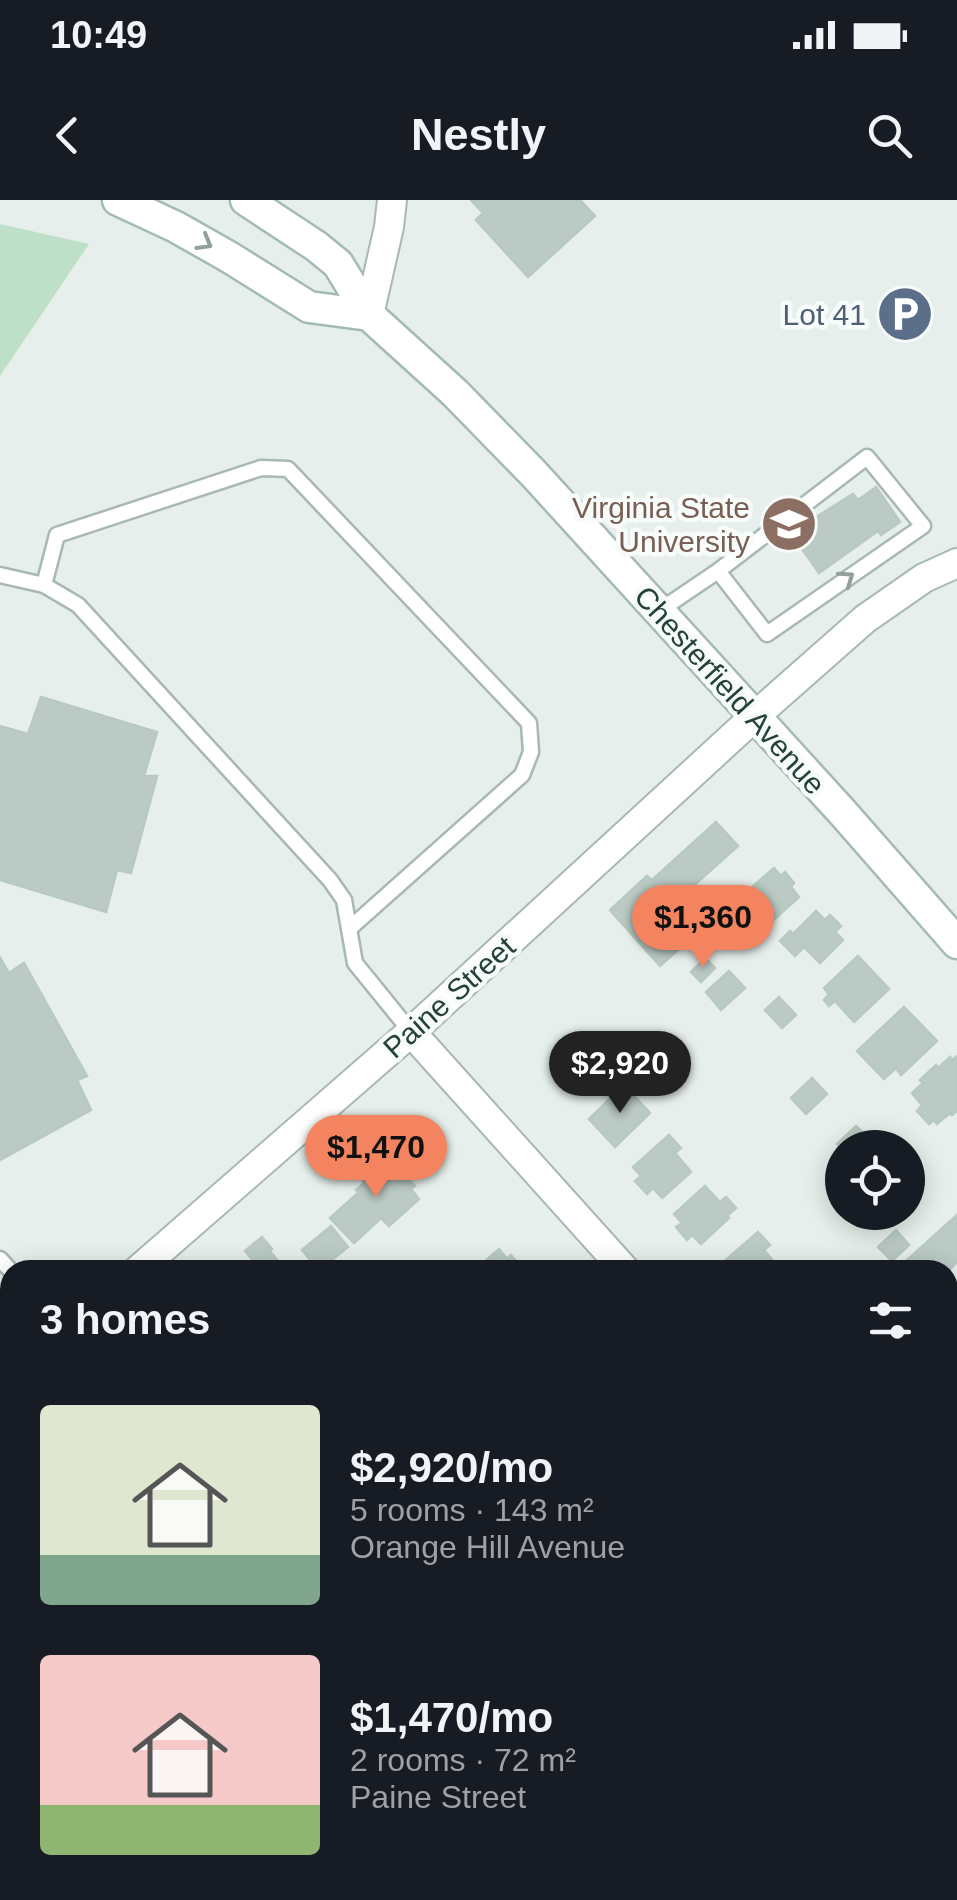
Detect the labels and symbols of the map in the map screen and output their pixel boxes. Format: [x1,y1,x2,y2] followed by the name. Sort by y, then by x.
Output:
[194,231,212,251] one-way arrow
[875,284,935,344] parking icon: Lot 41
[783,298,866,331] place label: Lot 41
[572,491,750,558] place label: Virginia State University
[759,494,819,554] school or university icon: Virginia State University
[836,572,854,590] one-way arrow
[628,579,832,801] street label: Chesterfield Avenue
[622,885,784,970] pin: $1,360
[377,929,522,1065] street label: Paine Street
[539,1031,701,1116] pin: $2,920
[295,1115,457,1200] pin: $1,470

